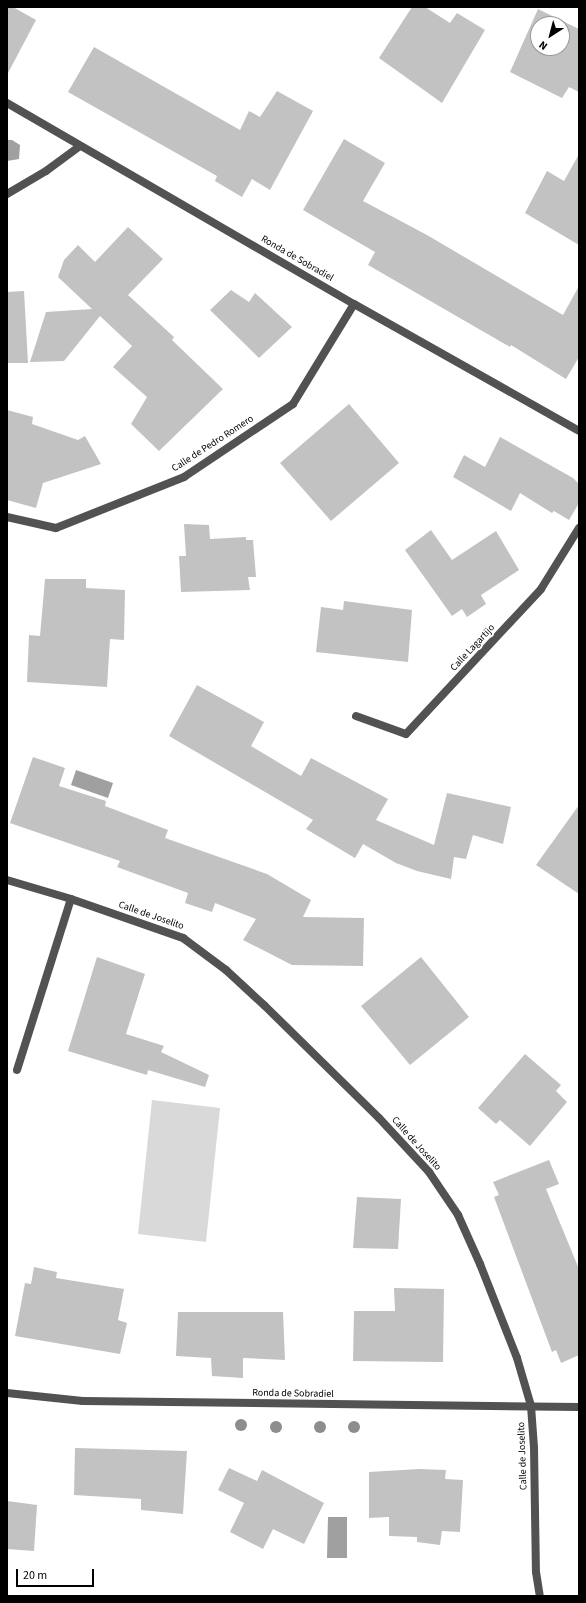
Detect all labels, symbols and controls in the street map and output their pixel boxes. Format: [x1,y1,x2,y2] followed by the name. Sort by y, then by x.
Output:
[530,16,570,56] north arrow
[536,37,551,54] text: N
[259,233,335,285] street label: Ronda de Sobradiel
[170,413,256,475] street label: Calle de Pedro Romero
[448,622,498,674] street label: Calle Lagartijo
[117,899,185,933] street label: Calle de Joselito
[389,1115,443,1173] street label: Calle de Joselito
[252,1387,334,1401] street label: Ronda de Sobradiel
[516,1422,530,1490] street label: Calle de Joselito
[18,1561,96,1587] scale bar
[23,1567,47,1584] text: 20 m

